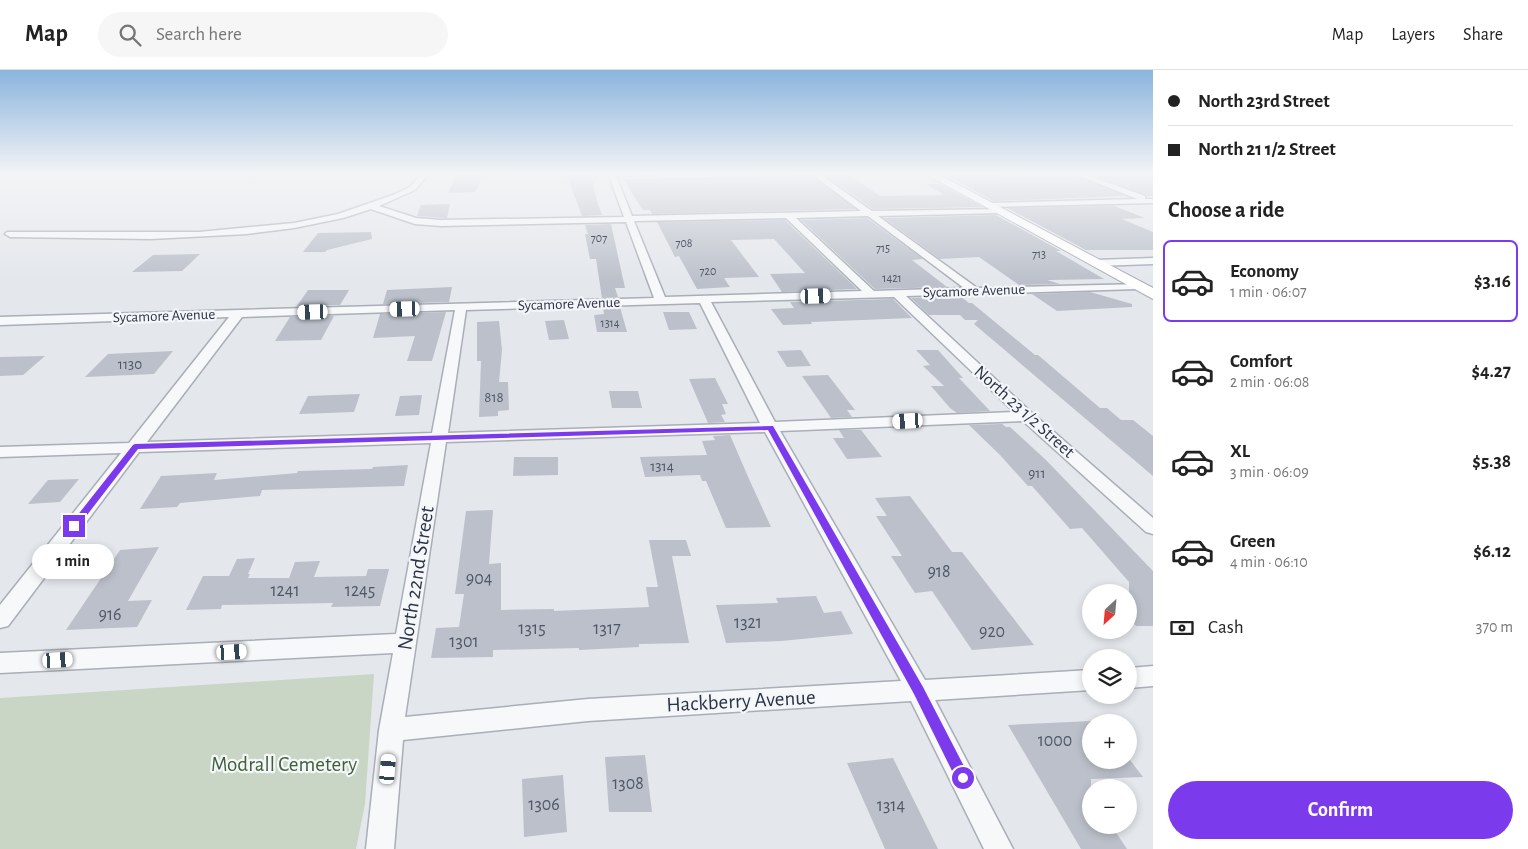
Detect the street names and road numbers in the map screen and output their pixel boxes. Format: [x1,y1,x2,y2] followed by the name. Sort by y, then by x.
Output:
[922,282,1026,300] street label: Sycamore Avenue
[517,295,621,313] street label: Sycamore Avenue
[112,307,216,325] street label: Sycamore Avenue
[970,363,1078,462] street label: North 23 1/2 Street
[394,504,438,652] street label: North 22nd Street
[666,687,816,715] street label: Hackberry Avenue

